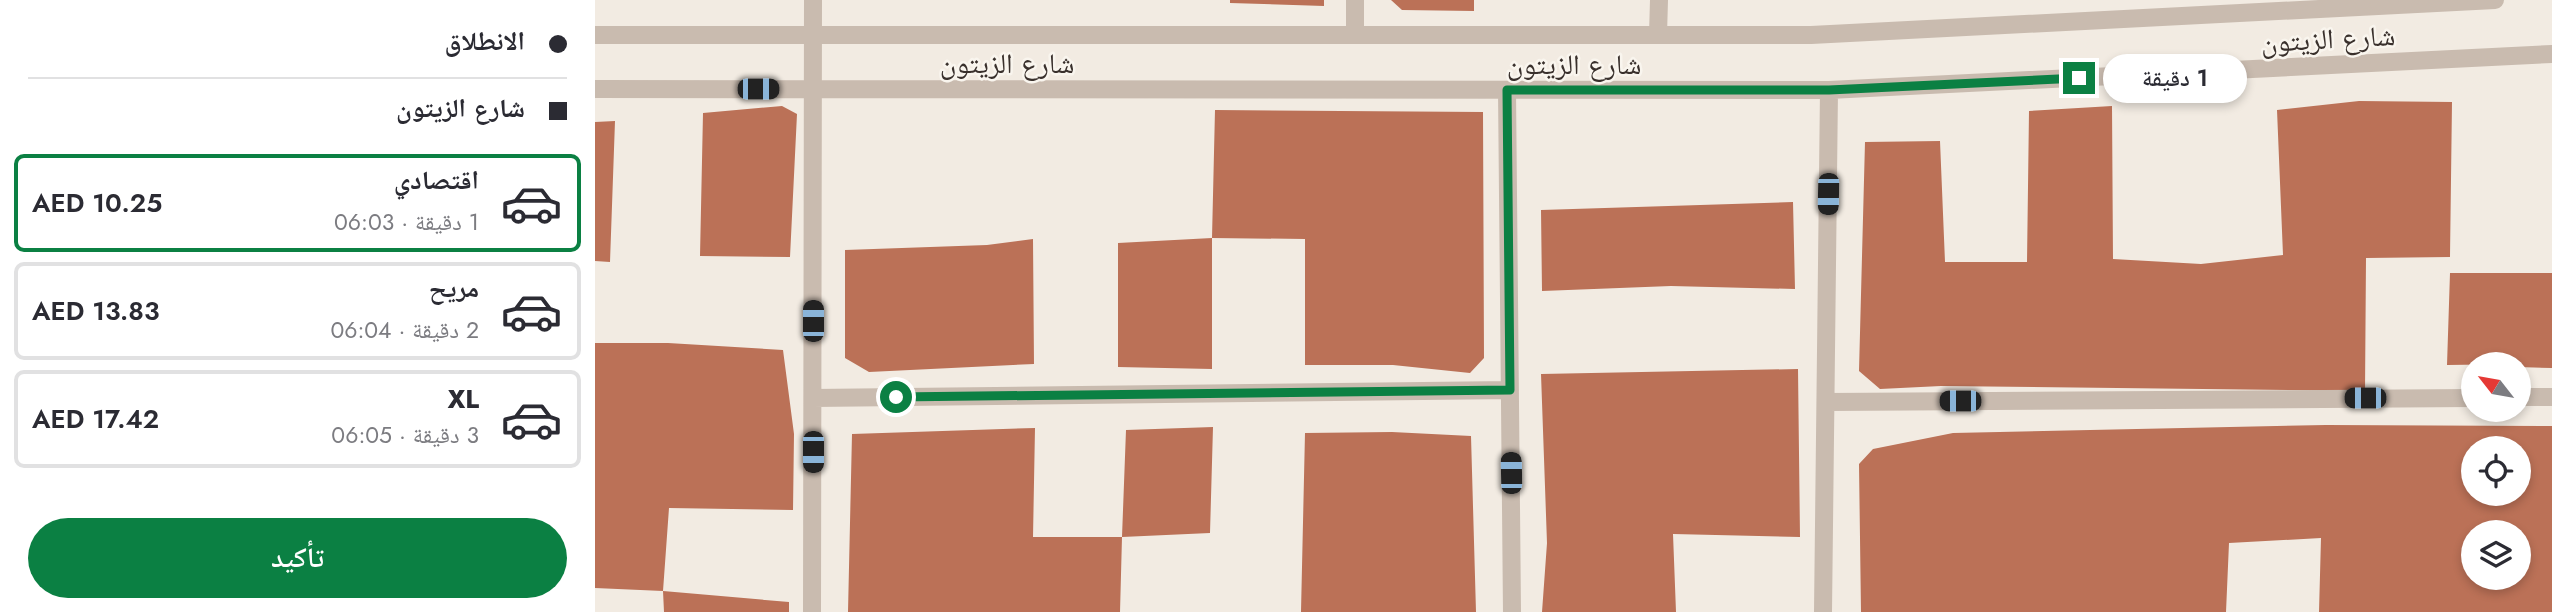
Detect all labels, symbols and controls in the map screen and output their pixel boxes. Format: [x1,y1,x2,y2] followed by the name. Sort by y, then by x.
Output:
[2260,15,2396,63] street label: شارع الزيتون
[445,22,525,60] text: الانطلاق
[940,43,1074,84] street label: شارع الزيتون
[1507,44,1641,85] street label: شارع الزيتون
[2103,54,2247,102] callout: 1 دقيقة
[2142,61,2208,95] text: 1 دقيقة
[2063,62,2095,94] route end
[738,79,780,100] car
[396,89,525,127] text: شارع الزيتون
[394,161,479,199] text: اقتصادي
[500,172,563,235] icon: car
[1818,173,1839,215] car
[32,184,162,222] text: AED 10.25
[334,205,479,239] text: 1 دقيقة · 06:03
[429,269,479,307] text: مريح
[500,280,563,343] icon: car
[32,292,159,330] text: AED 13.83
[803,300,824,342] car
[330,313,479,347] text: 2 دقيقة · 06:04
[2461,352,2531,422] north arrow
[2461,352,2531,590] map controls
[447,380,479,418] text: XL
[880,381,912,413] route start
[500,388,563,451] icon: car
[2345,388,2387,409] car
[1940,391,1982,412] car
[32,400,159,438] text: AED 17.42
[331,418,479,452] text: 3 دقيقة · 06:05
[803,431,824,473] car
[2461,436,2531,506] button: locate
[1501,452,1522,494] car
[28,518,567,598] button: تأكيد
[2461,520,2531,590] button: layers

